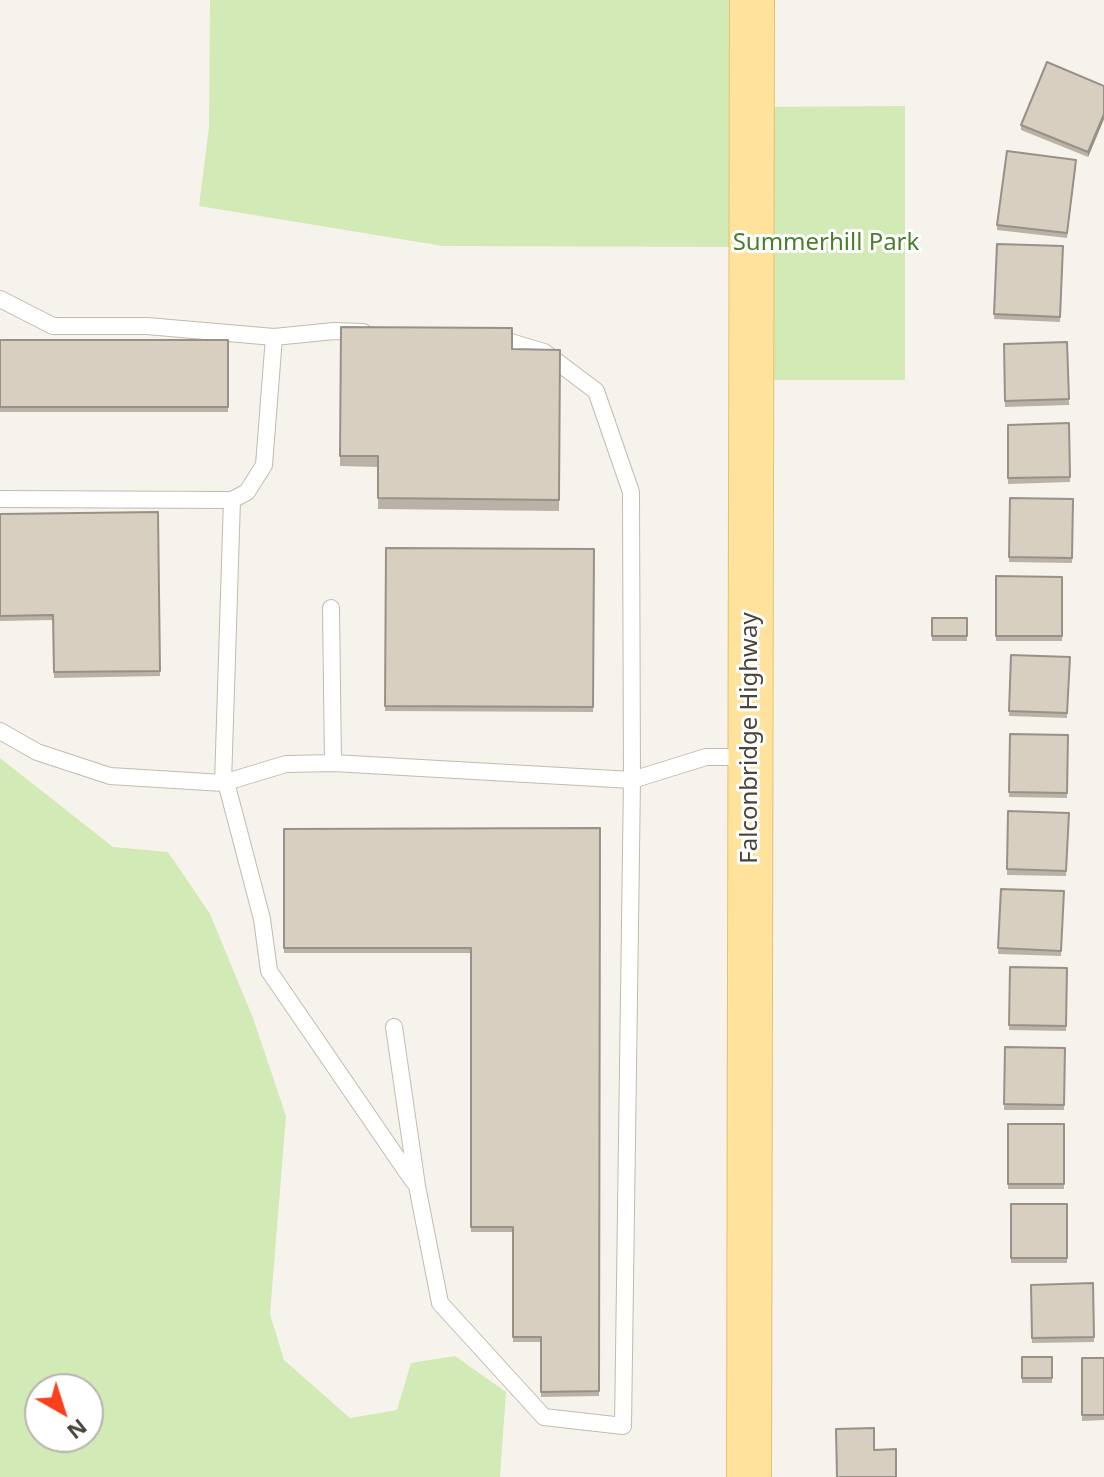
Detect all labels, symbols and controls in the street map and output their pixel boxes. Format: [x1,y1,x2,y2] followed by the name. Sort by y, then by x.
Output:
[733,229,919,257] park label: Summerhill Park
[736,612,764,864] street label: Falconbridge Highway
[24,1373,104,1453] north arrow
[61,1413,94,1447] text: N

